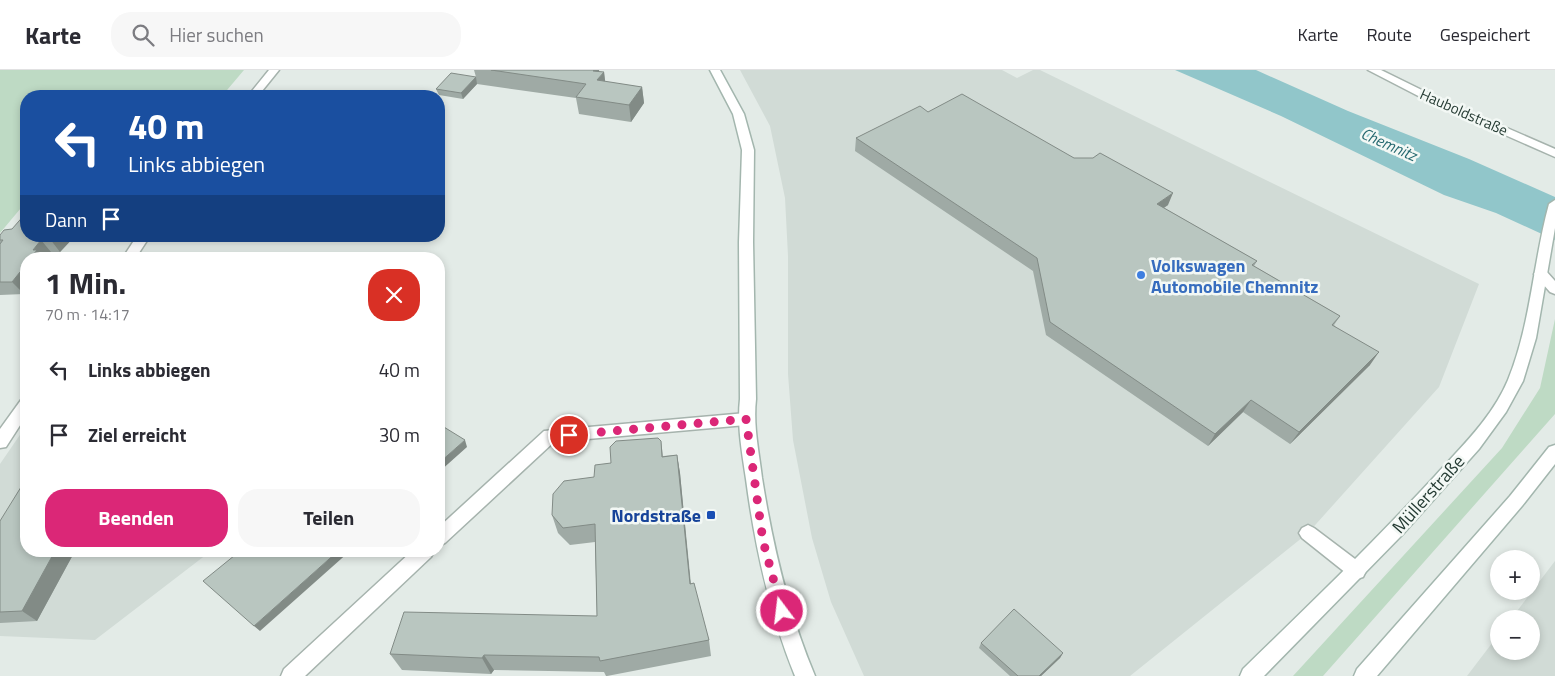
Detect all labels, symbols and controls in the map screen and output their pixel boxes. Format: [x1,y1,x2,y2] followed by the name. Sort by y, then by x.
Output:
[111,12,461,57] search box
[25,17,81,53] text: Karte
[169,20,264,49] text: Hier suchen
[129,21,157,49] icon: search
[1297,21,1338,48] text: Karte
[1366,21,1412,48] text: Route
[1440,21,1530,48] text: Gespeichert
[1416,82,1512,142] street label: Hauboldstraße
[128,99,204,153] text: 40 m
[45,110,110,175] icon: left
[1357,121,1422,167] water label: Chemnitz
[128,147,265,181] text: Links abbiegen
[45,205,87,234] text: Dann
[97,205,125,233] icon: arrive
[1151,252,1318,300] place label: Volkswagen Automobile Chemnitz
[45,260,126,306] text: 1 Min.
[368,269,420,321] button: close
[1135,269,1147,281] marker: Volkswagen Automobile Chemnitz
[45,302,130,326] text: 70 m · 14:17
[88,355,211,384] text: Links abbiegen
[379,355,420,384] text: 40 m
[45,356,73,384] icon: left
[548,414,590,456] pin
[88,420,186,449] text: Ziel erreicht
[379,420,420,449] text: 30 m
[45,421,73,449] icon: arrive
[555,421,583,449] icon: arrive
[1385,449,1471,539] street label: Müllerstraße
[45,489,228,547] button: Beenden
[238,489,420,547] button: Teilen
[611,502,701,529] place label: Nordstraße
[705,509,717,521] marker: Nordstraße
[1490,550,1540,660] map controls
[1490,550,1540,600] button: +
[755,584,807,636] position arrow
[1490,610,1540,660] button: −

